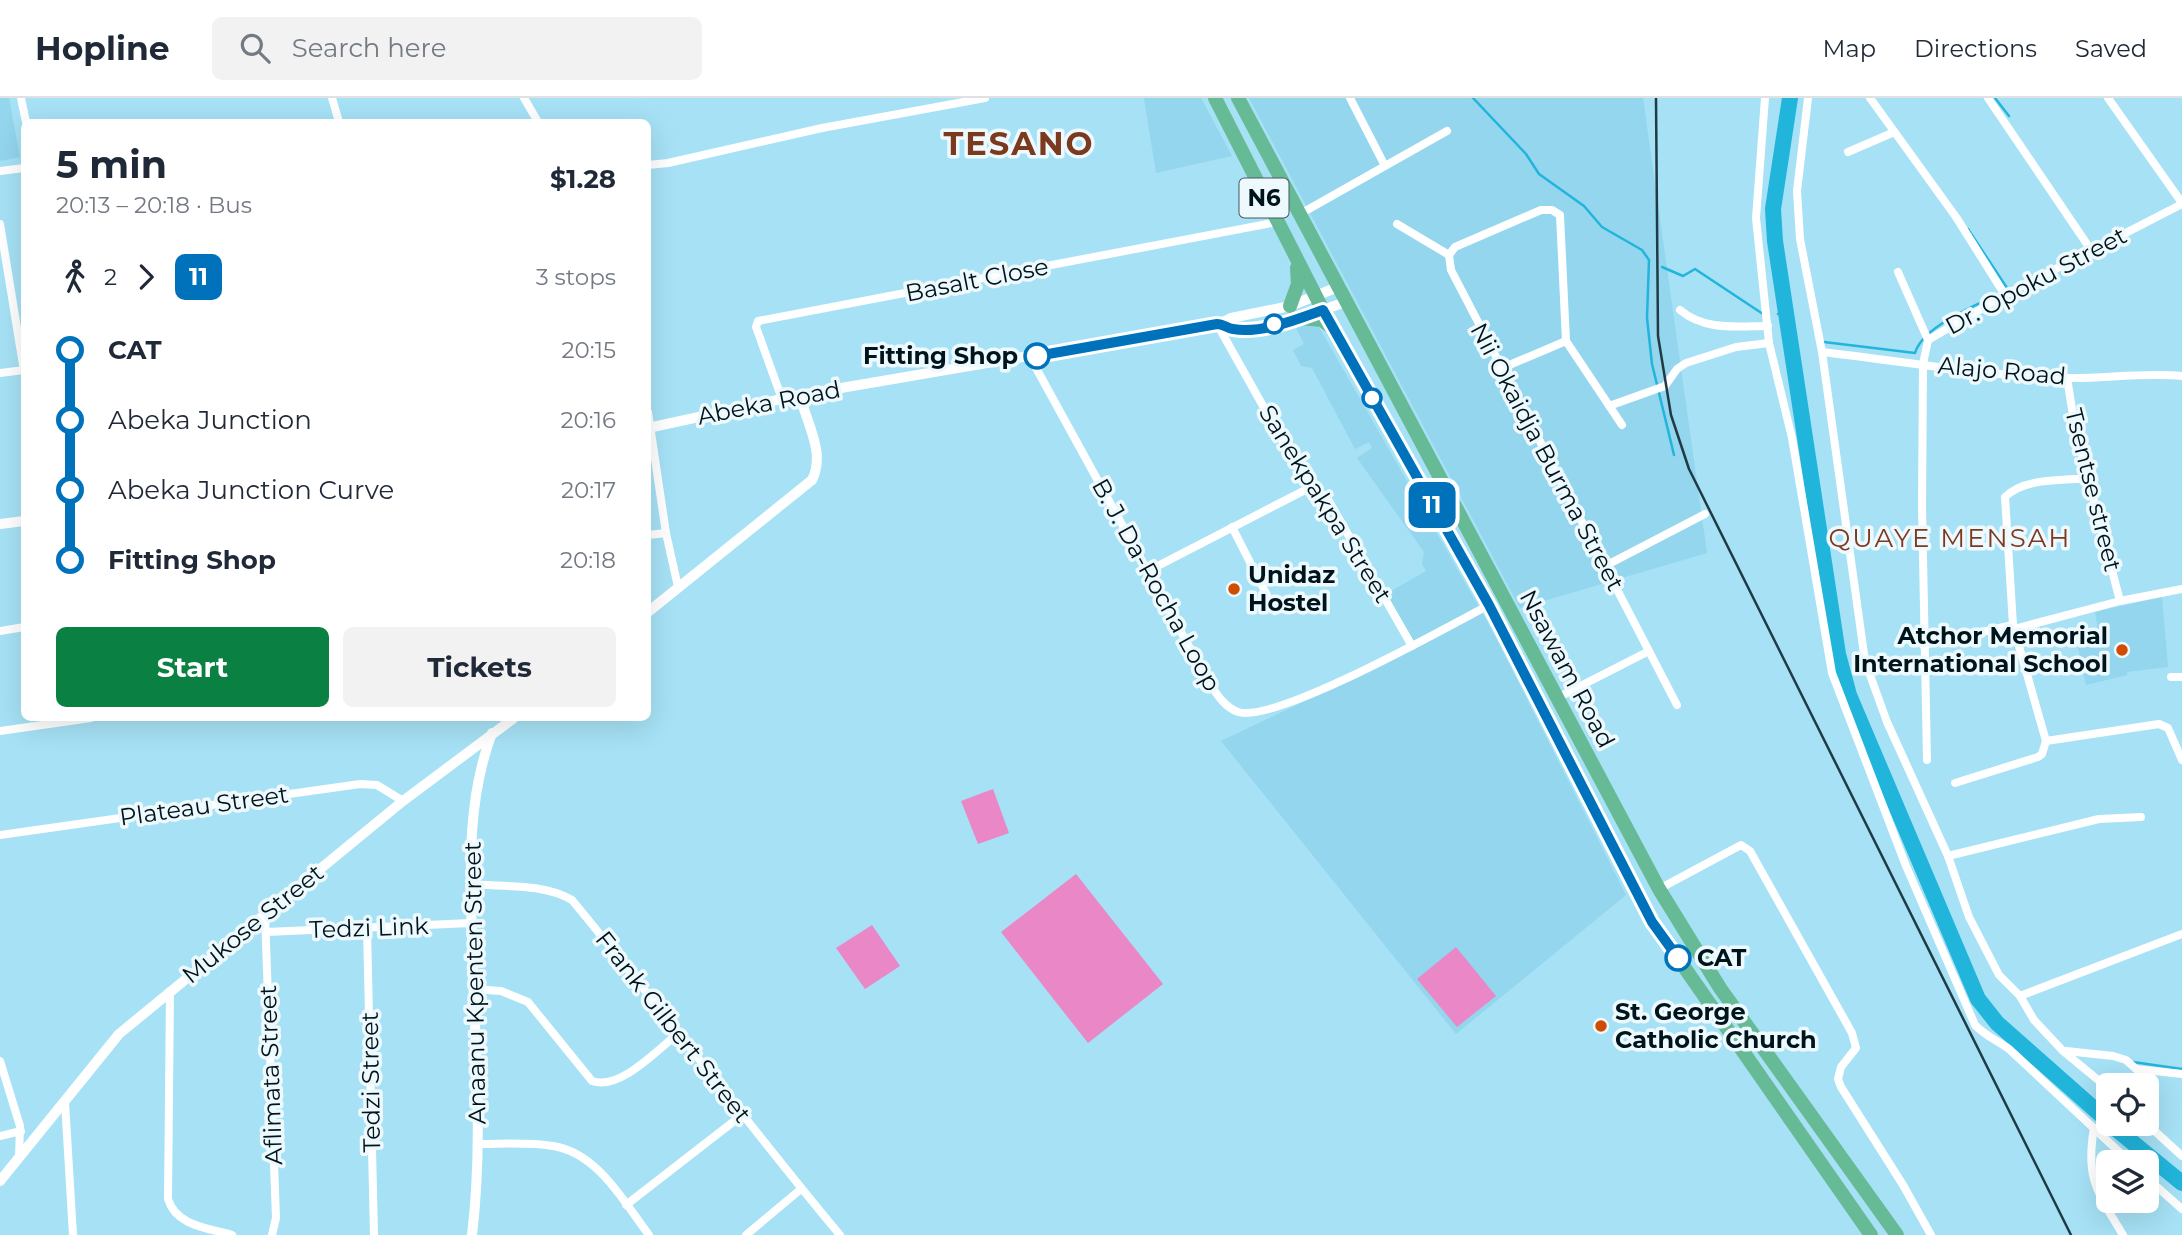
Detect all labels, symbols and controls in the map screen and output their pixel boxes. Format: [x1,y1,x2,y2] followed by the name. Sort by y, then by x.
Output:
[212,17,702,80] search box
[35,28,170,68] text: Hopline
[236,29,274,67] icon: search
[292,32,446,64] text: Search here
[1823,34,1876,63] text: Map
[1914,34,2037,63] text: Directions
[2075,34,2147,63] text: Saved
[943,124,1095,163] district label: TESANO
[56,141,167,188] text: 5 min
[550,163,616,195] text: $1.28
[1240,178,1288,218] road number: N6
[56,191,252,219] text: 20:13 – 20:18 · Bus
[1940,220,2132,341] street label: Dr. Opoku Street
[903,251,1051,308] street label: Basalt Close
[56,258,94,296] icon: walk
[127,258,165,296] icon: forward
[189,262,208,291] text: 11
[104,263,117,291] text: 2
[536,263,616,291] text: 3 stops
[1264,314,1284,334] unlabelled marker
[1464,318,1631,596] street label: Nii Okaidja Burma Street
[108,334,162,366] text: CAT
[562,336,616,364] text: 20:15
[863,341,1018,370] place label: Fitting Shop
[1024,343,1050,369] marker: Fitting Shop
[1937,350,2067,391] street label: Alajo Road
[695,374,843,431] street label: Abeka Road
[1362,388,1382,408] unlabelled marker
[1253,400,1398,608] street label: Sanekpakpa Street
[108,404,312,436] text: Abeka Junction
[2059,405,2128,575] street label: Tsentse street
[561,406,616,434] text: 20:16
[1086,473,1227,696] street label: B. J. Da-Rocha Loop
[108,474,394,506] text: Abeka Junction Curve
[561,476,616,504] text: 20:17
[1400,482,1464,528] line badge: 11
[1423,490,1441,519] text: 11
[1829,522,2071,554] district label: QUAYE MENSAH
[108,544,276,576] text: Fitting Shop
[560,546,616,574] text: 20:18
[1248,560,1335,617] place label: Unidaz Hostel
[1226,581,1242,597] marker: Unidaz Hostel
[1514,585,1621,753] street label: Nsawam Road
[1853,621,2108,678] place label: Atchor Memorial International School
[56,627,329,707] button: Start
[343,627,616,707] button: Tickets
[2114,642,2130,658] marker: Atchor Memorial International School
[118,779,291,832] street label: Plateau Street
[458,841,491,1125] street label: Anaanu Kpenten Street
[176,858,329,989] street label: Mukose Street
[309,911,430,944] street label: Tedzi Link
[589,925,757,1129] street label: Frank Gilbert Street
[1697,943,1747,972] place label: CAT
[1665,945,1691,971] marker: CAT
[253,984,288,1165] street label: Aflimata Street
[1615,997,1817,1054] place label: St. George Catholic Church
[355,1011,386,1153] street label: Tedzi Street
[1593,1018,1609,1034] marker: St. George Catholic Church
[2096,1073,2159,1213] map controls
[2096,1073,2159,1136] button: locate
[2096,1150,2159,1213] button: layers

